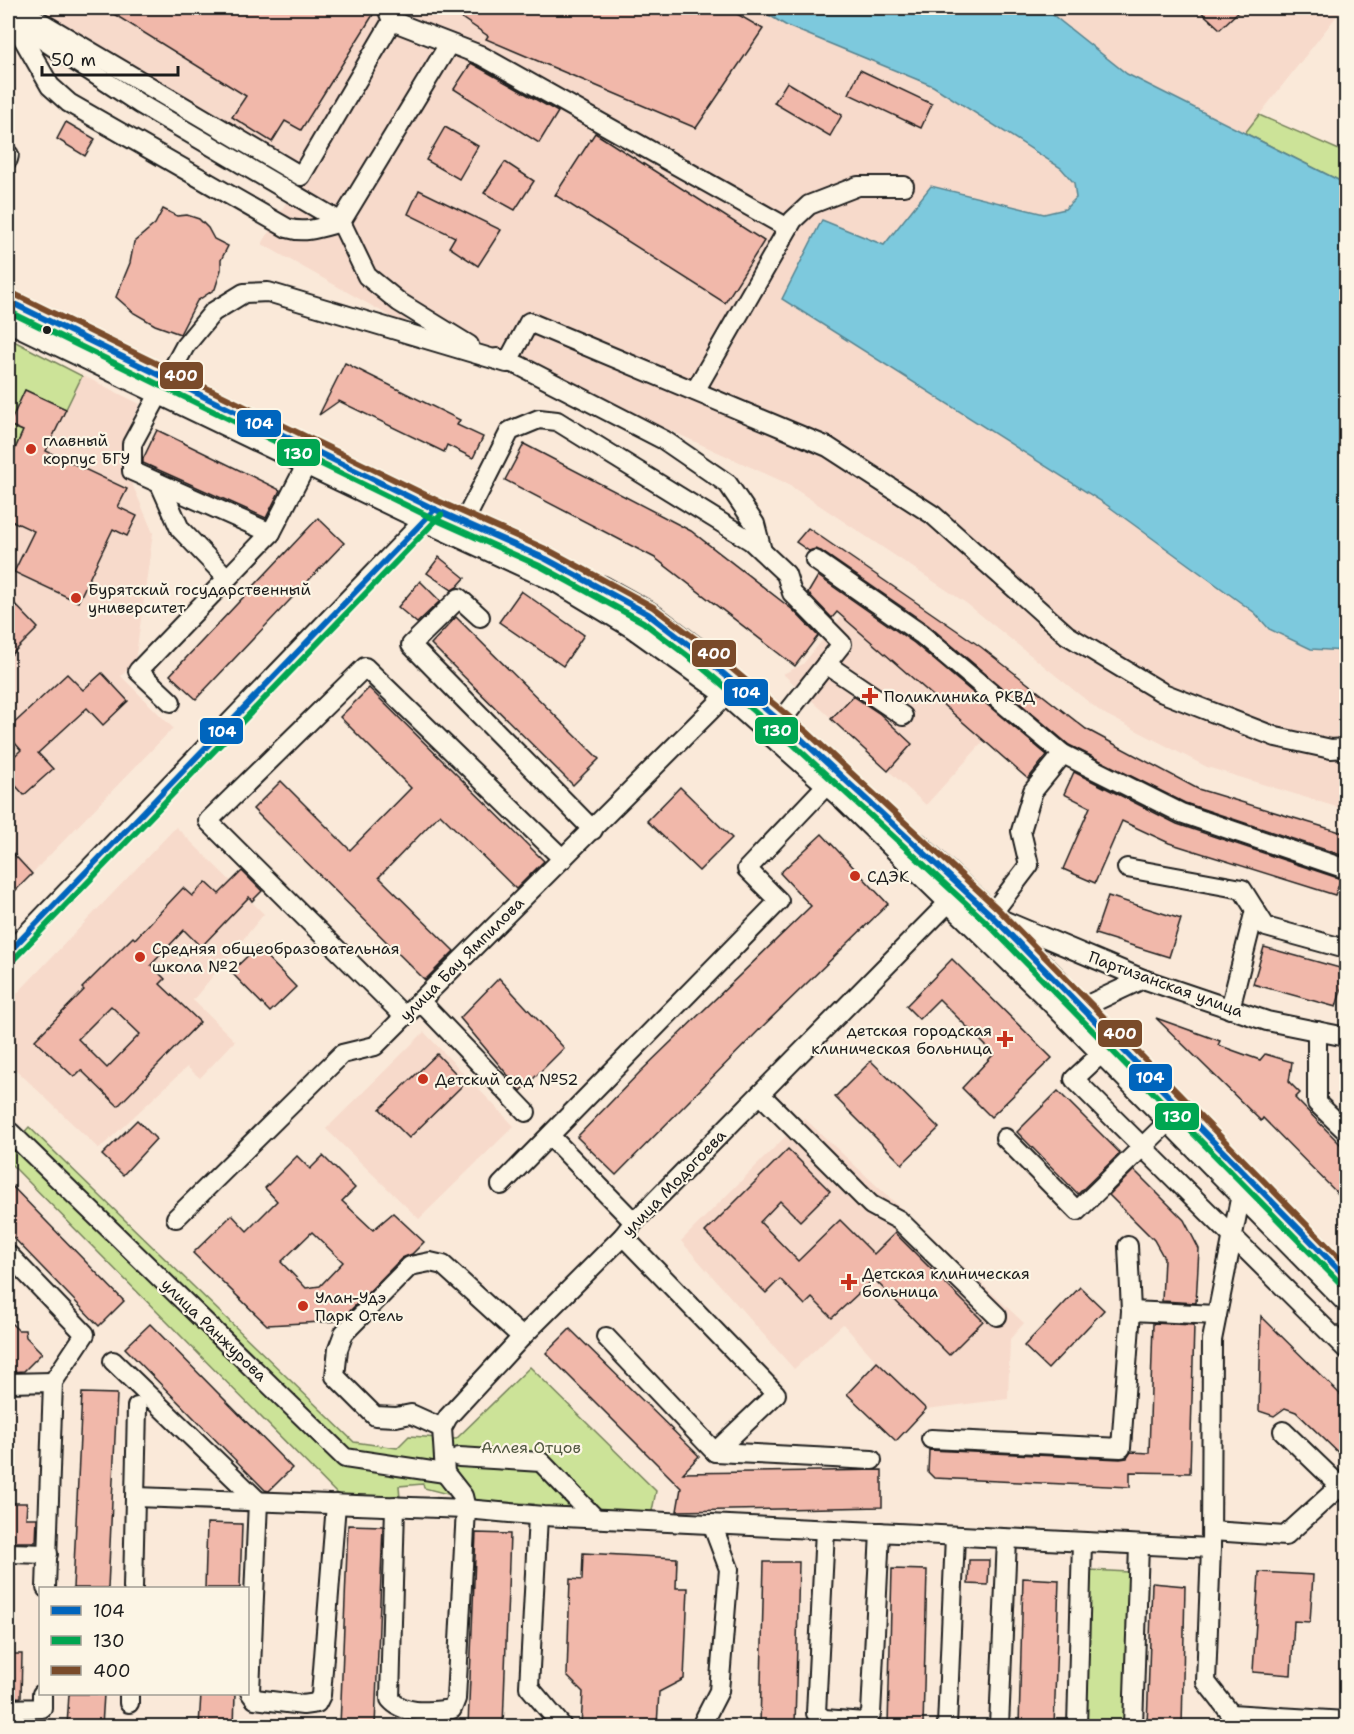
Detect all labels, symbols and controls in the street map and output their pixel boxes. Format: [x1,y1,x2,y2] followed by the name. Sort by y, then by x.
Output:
[42,39,178,77] scale bar
[51,48,96,72] text: 50 m
[41,324,53,336] unlabelled marker
[159,361,204,390] line badge: 400
[164,365,198,386] text: 400
[236,409,282,438] line badge: 104
[244,413,274,434] text: 104
[43,430,130,469] place label: главный корпус БГУ
[276,438,321,467] line badge: 130
[24,442,38,456] marker: главный корпус БГУ
[283,443,313,464] text: 130
[88,579,311,618] place label: Бурятский государственный университет
[69,591,83,605] marker: Бурятский государственный университет
[691,639,737,668] line badge: 400
[697,643,731,664] text: 400
[723,678,769,707] line badge: 104
[731,682,761,703] text: 104
[884,686,1035,707] place label: Поликлиника РКВД
[861,687,879,705] marker: Поликлиника РКВД
[754,716,799,745] line badge: 130
[199,717,244,745] line badge: 104
[762,720,792,741] text: 130
[207,721,237,742] text: 104
[867,866,910,887] place label: СДЭК
[848,869,862,883] marker: СДЭК
[395,892,529,1026] street label: улица Бау Ямпилова
[152,938,400,977] place label: Средняя общеобразовательная школа №2
[1086,946,1246,1022] street label: Партизанская улица
[133,950,147,964] marker: Средняя общеобразовательная школа №2
[1097,1019,1143,1048] line badge: 400
[811,1020,992,1059] place label: детская городская клиническая больница
[1103,1023,1137,1044] text: 400
[996,1030,1014,1048] marker: детская городская клиническая больница
[1128,1063,1173,1092] line badge: 104
[1135,1067,1165,1088] text: 104
[435,1069,579,1090] place label: Детский сад №52
[416,1072,430,1086] marker: Детский сад №52
[1154,1102,1200,1131] line badge: 130
[1162,1106,1192,1127] text: 130
[617,1125,731,1241] street label: улица Модогоева
[862,1263,1030,1302] place label: Детская клиническая больница
[840,1273,858,1291] marker: Детская клиническая больница
[156,1274,272,1386] street label: улица Ранжурова
[315,1287,403,1326] place label: Улан-Удэ Парк Отель
[296,1299,310,1313] marker: Улан-Удэ Парк Отель
[481,1437,581,1458] park label: Аллея Отцов
[39,1587,249,1695] legend
[93,1599,125,1623] text: 104
[93,1629,125,1653] text: 130
[93,1659,131,1683] text: 400

